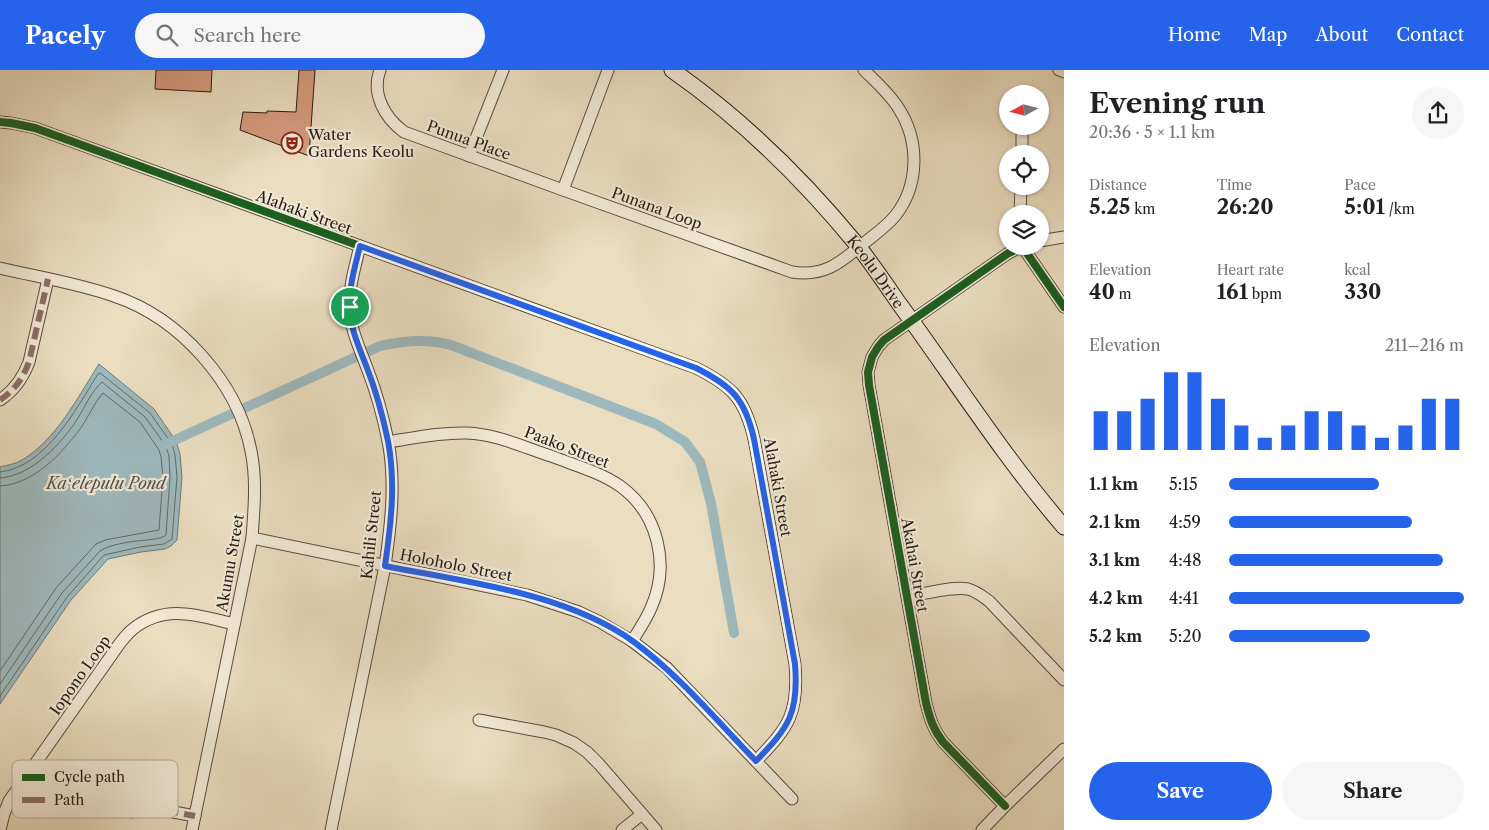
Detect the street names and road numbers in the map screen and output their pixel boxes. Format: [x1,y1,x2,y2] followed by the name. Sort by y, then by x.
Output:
[424,116,514,164] street label: Punua Place
[609,183,705,233] street label: Punana Loop
[253,186,355,238] street label: Alahaki Street
[843,231,909,312] street label: Keolu Drive
[522,422,613,472] street label: Paako Street
[760,435,796,539] street label: Alahaki Street
[357,489,385,580] street label: Kahili Street
[212,512,248,614] street label: Akumu Street
[897,515,933,614] street label: Akahai Street
[398,545,514,585] street label: Holoholo Street
[46,631,114,719] street label: Iopono Loop

